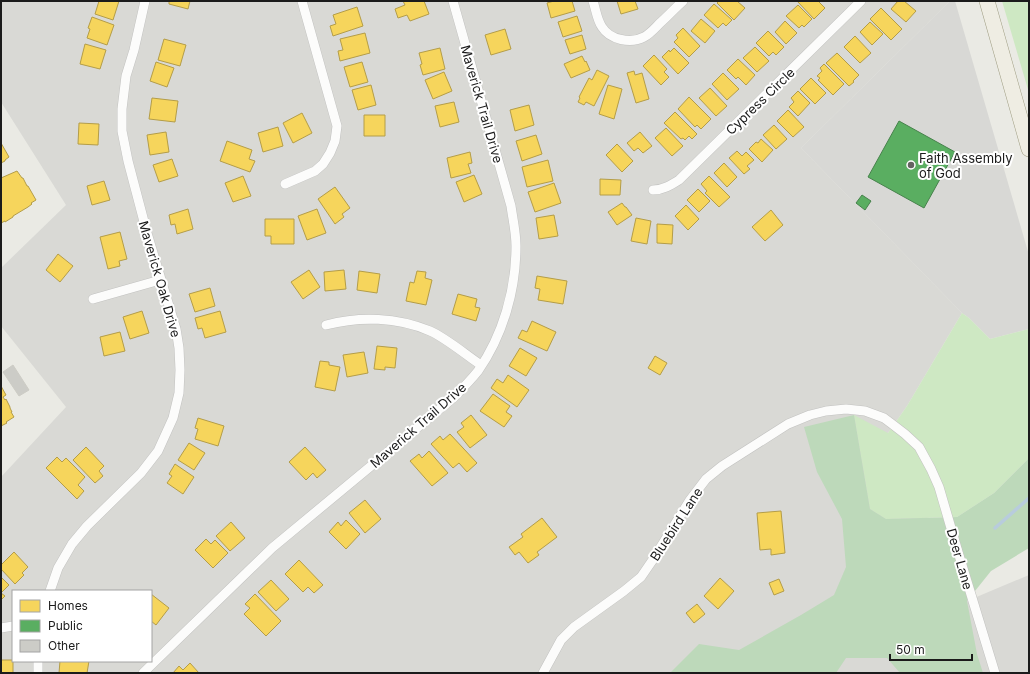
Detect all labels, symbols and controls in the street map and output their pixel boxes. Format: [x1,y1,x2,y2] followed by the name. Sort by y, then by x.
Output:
[457,43,507,165] street label: Maverick Trail Drive
[722,64,798,138] street label: Cypress Circle
[919,150,1013,181] place label: Faith Assembly of God
[906,160,916,170] marker: Faith Assembly of God
[136,219,184,339] street label: Maverick Oak Drive
[367,379,469,471] street label: Maverick Trail Drive
[646,484,706,564] street label: Bluebird Lane
[944,527,976,591] street label: Deer Lane
[12,590,152,662] legend
[48,598,88,613] text: Homes
[48,618,83,633] text: Public
[890,636,972,662] scale bar
[48,638,80,653] text: Other
[896,642,925,657] text: 50 m

